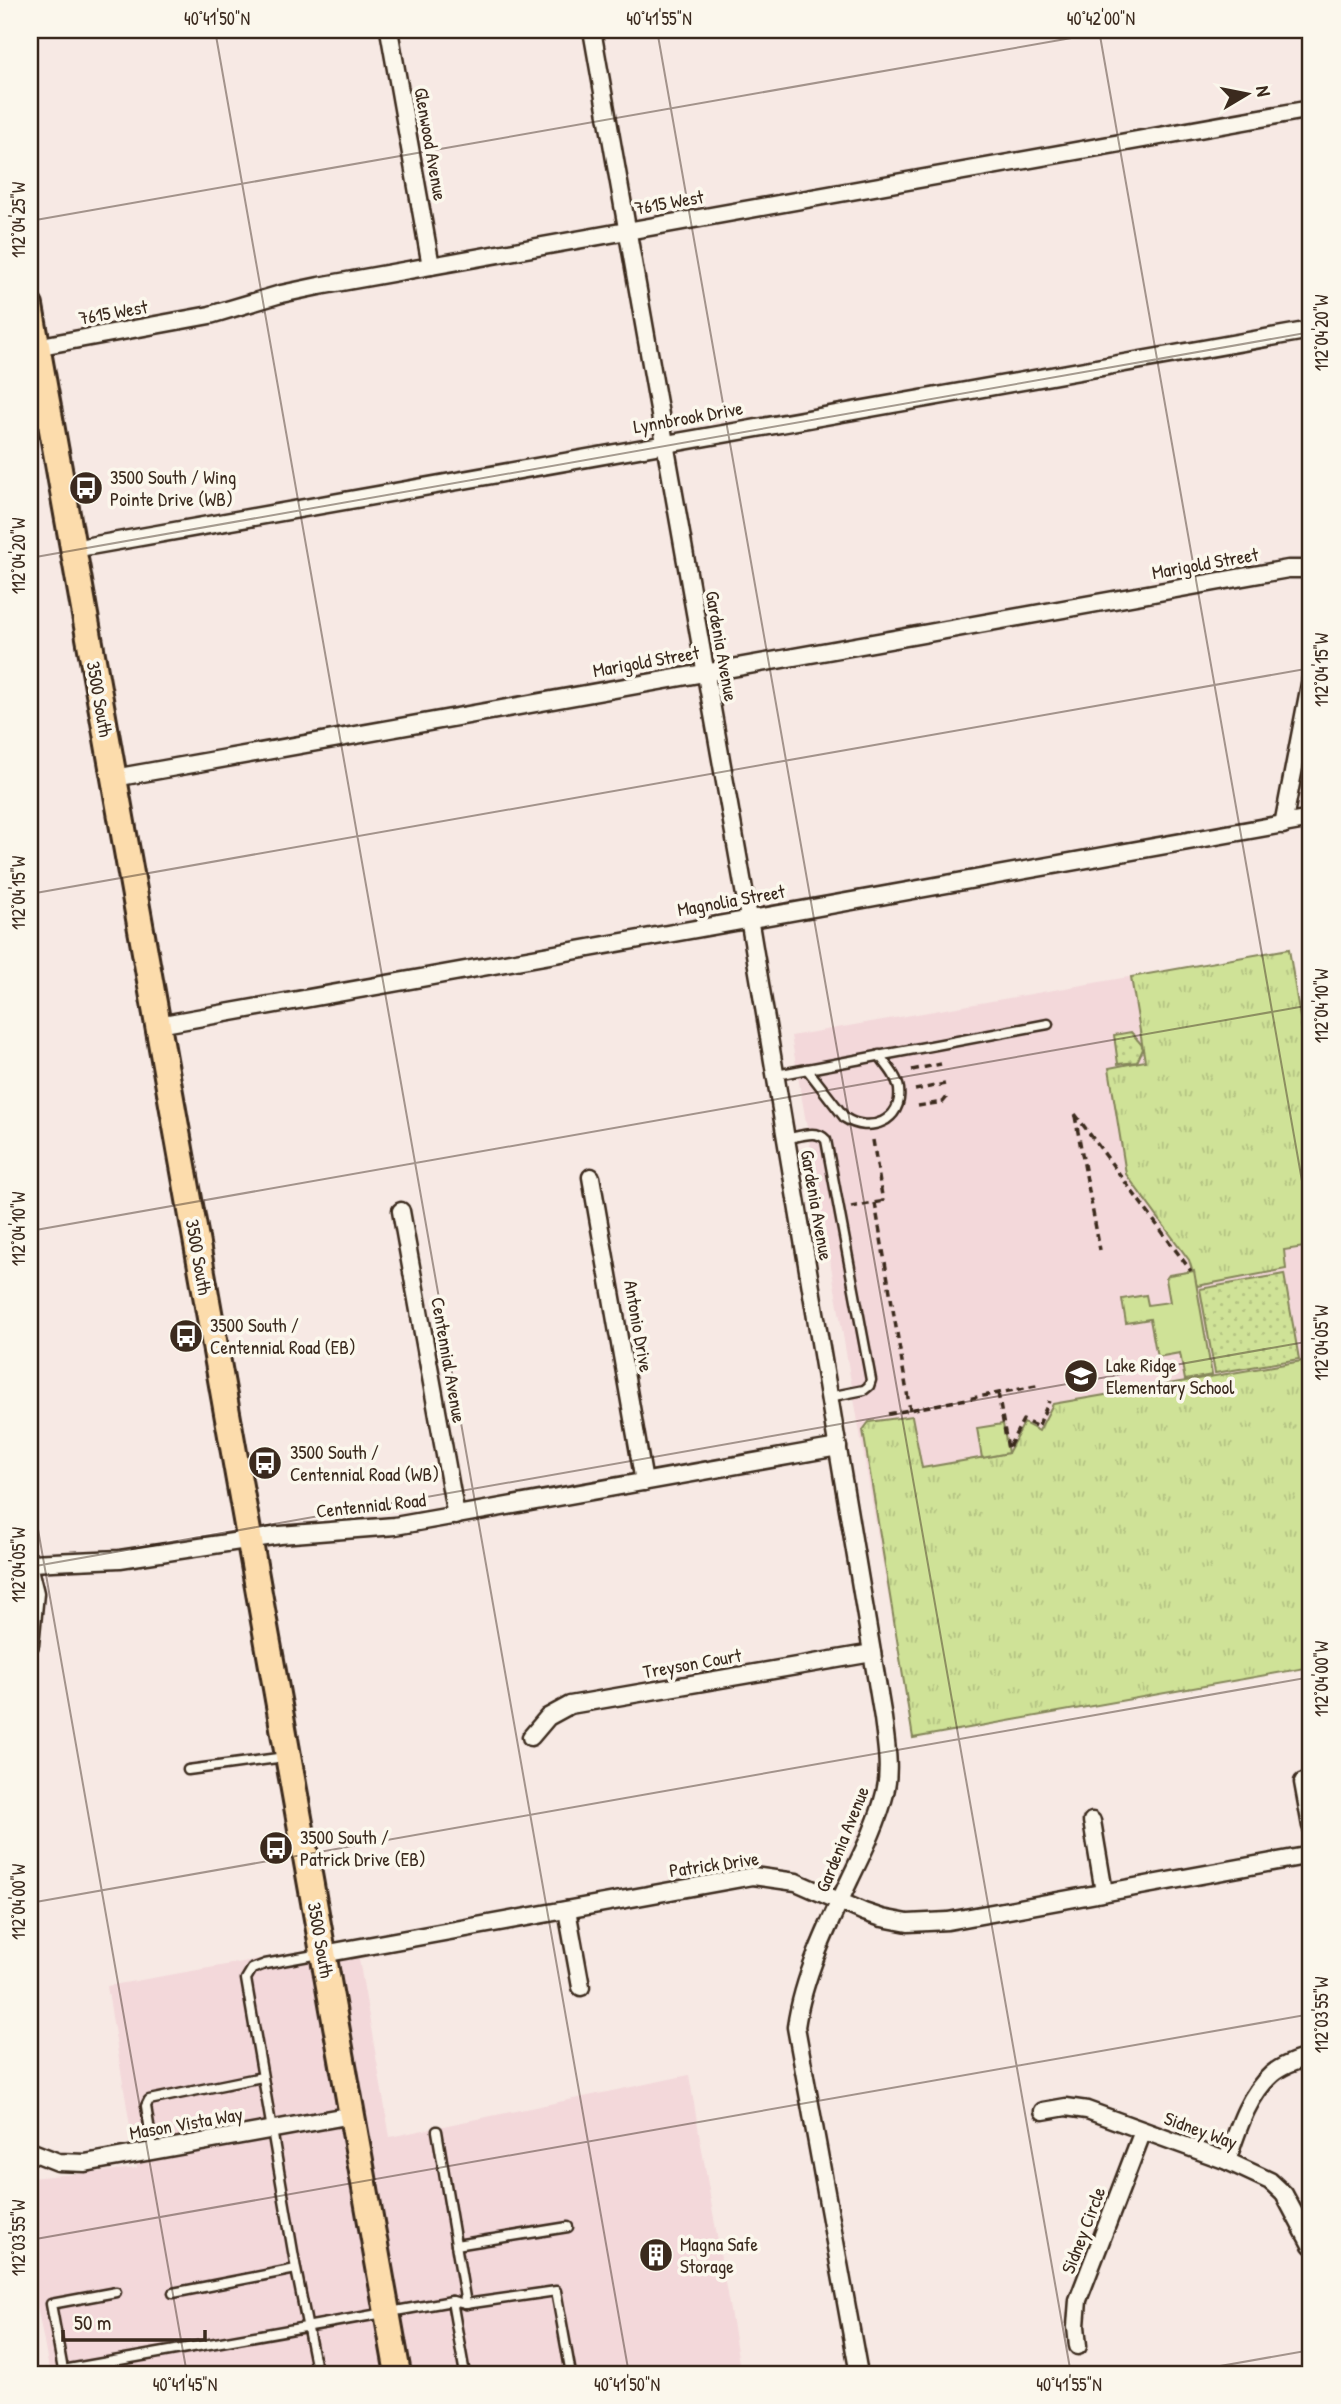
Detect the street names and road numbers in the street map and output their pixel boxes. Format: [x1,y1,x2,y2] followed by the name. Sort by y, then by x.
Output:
[408,85,454,203] street label: Glenwood Avenue
[633,183,706,221] street label: 7615 West
[77,293,150,331] street label: 7615 West
[631,395,745,439] street label: Lynnbrook Drive
[1150,541,1261,585] street label: Marigold Street
[699,589,745,704] street label: Gardenia Avenue
[591,639,702,683] street label: Marigold Street
[81,659,119,739] street label: 3500 South
[675,878,787,922] street label: Magnolia Street
[794,1148,840,1263] street label: Gardenia Avenue
[180,1217,218,1297] street label: 3500 South
[618,1278,660,1374] street label: Antonio Drive
[425,1295,473,1425] street label: Centennial Avenue
[315,1486,428,1524] street label: Centennial Road
[641,1641,744,1684] street label: Treyson Court
[809,1782,875,1896] street label: Gardenia Avenue
[668,1845,761,1883] street label: Patrick Drive
[302,1900,340,1980] street label: 3500 South
[127,2100,245,2146] street label: Mason Vista Way
[1161,2105,1241,2155] street label: Sidney Way
[1055,2182,1112,2277] street label: Sidney Circle

